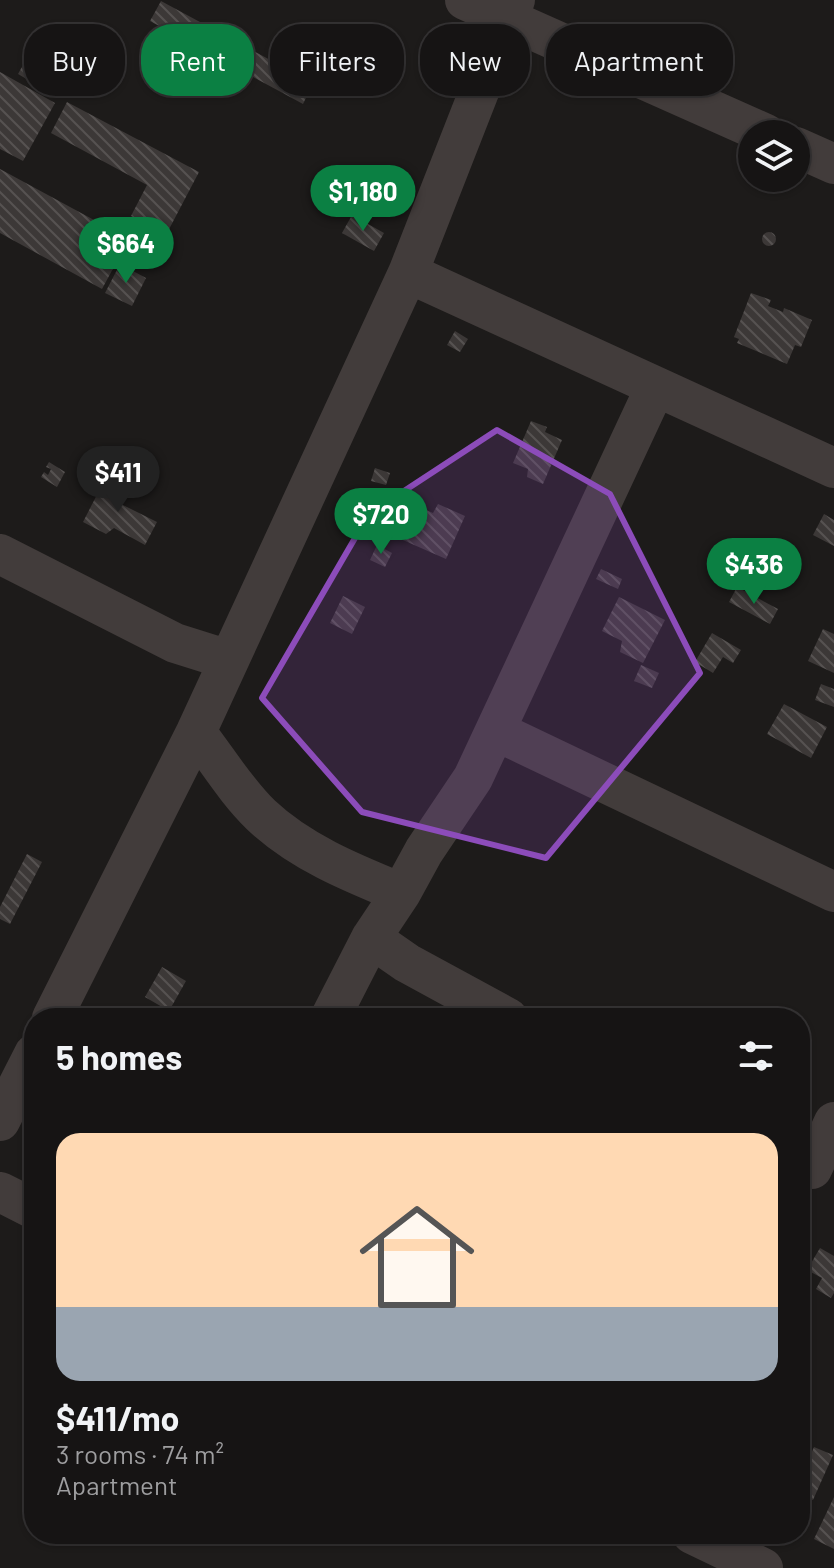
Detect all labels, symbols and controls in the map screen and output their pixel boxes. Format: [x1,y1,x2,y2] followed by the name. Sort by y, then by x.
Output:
[24,24,125,96] chip: Buy
[141,24,254,96] chip: Rent
[270,24,404,96] chip: Filters
[420,24,530,96] chip: New
[546,24,733,96] chip: Apartment
[738,120,810,192] map controls
[738,120,810,192] button: layers
[298,165,428,233] pin: $1,180
[328,175,398,206] text: $1,180
[79,217,173,285] pin: $664
[97,227,155,258] text: $664
[71,446,165,514] pin: $411
[95,456,141,487] text: $411
[334,488,428,556] pin: $720
[352,498,410,529] text: $720
[707,538,801,606] pin: $436
[725,548,783,579] text: $436
[734,1034,778,1078] icon: filters
[56,1036,182,1077] text: 5 homes
[345,1185,489,1329] icon: home
[56,1397,179,1438] text: $411/mo
[56,1438,224,1469] text: 3 rooms · 74 m²
[56,1469,177,1500] text: Apartment

